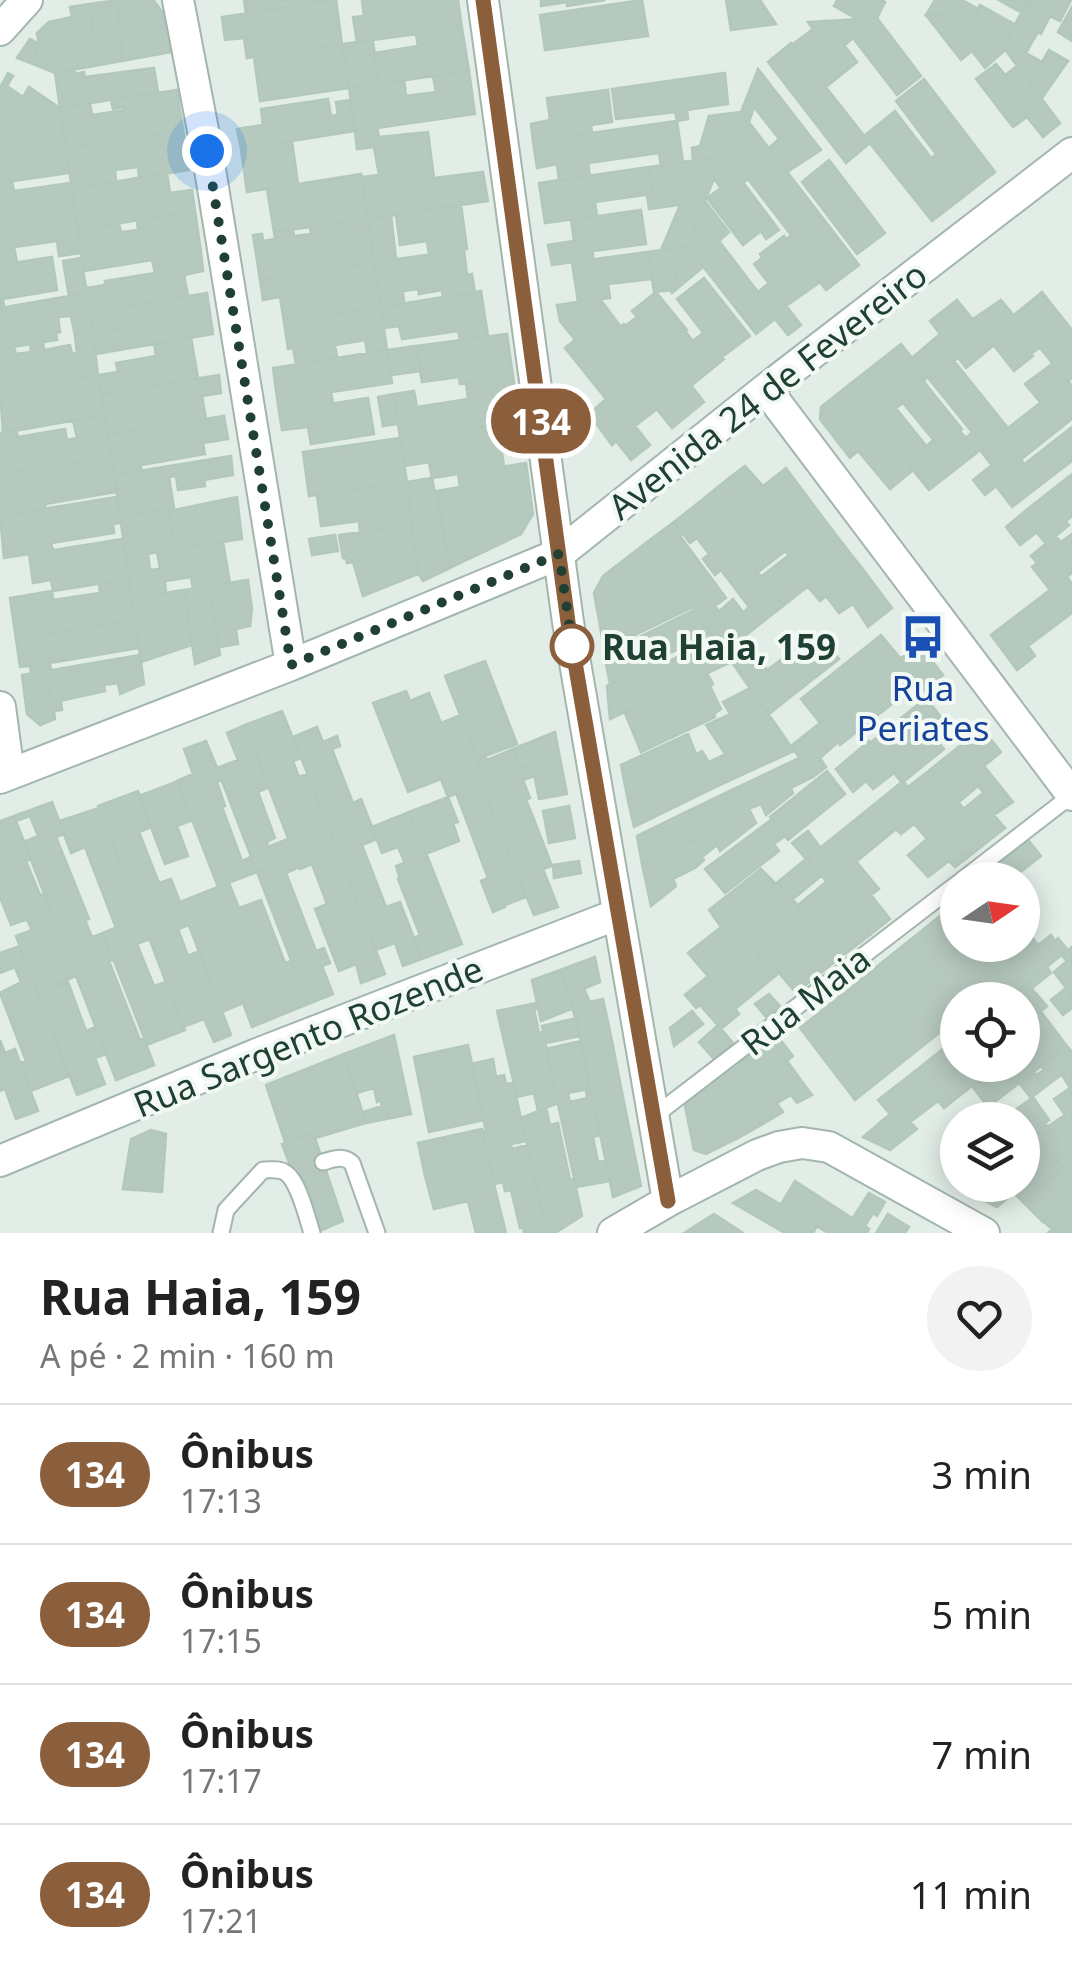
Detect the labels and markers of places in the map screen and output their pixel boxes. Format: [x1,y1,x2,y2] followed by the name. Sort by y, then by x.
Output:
[899,613,947,661] bus stop icon: Rua Periates
[602,623,836,670] place label: Rua Haia, 159
[551,625,593,667] marker: Rua Haia, 159
[856,664,990,751] place label: Rua Periates

